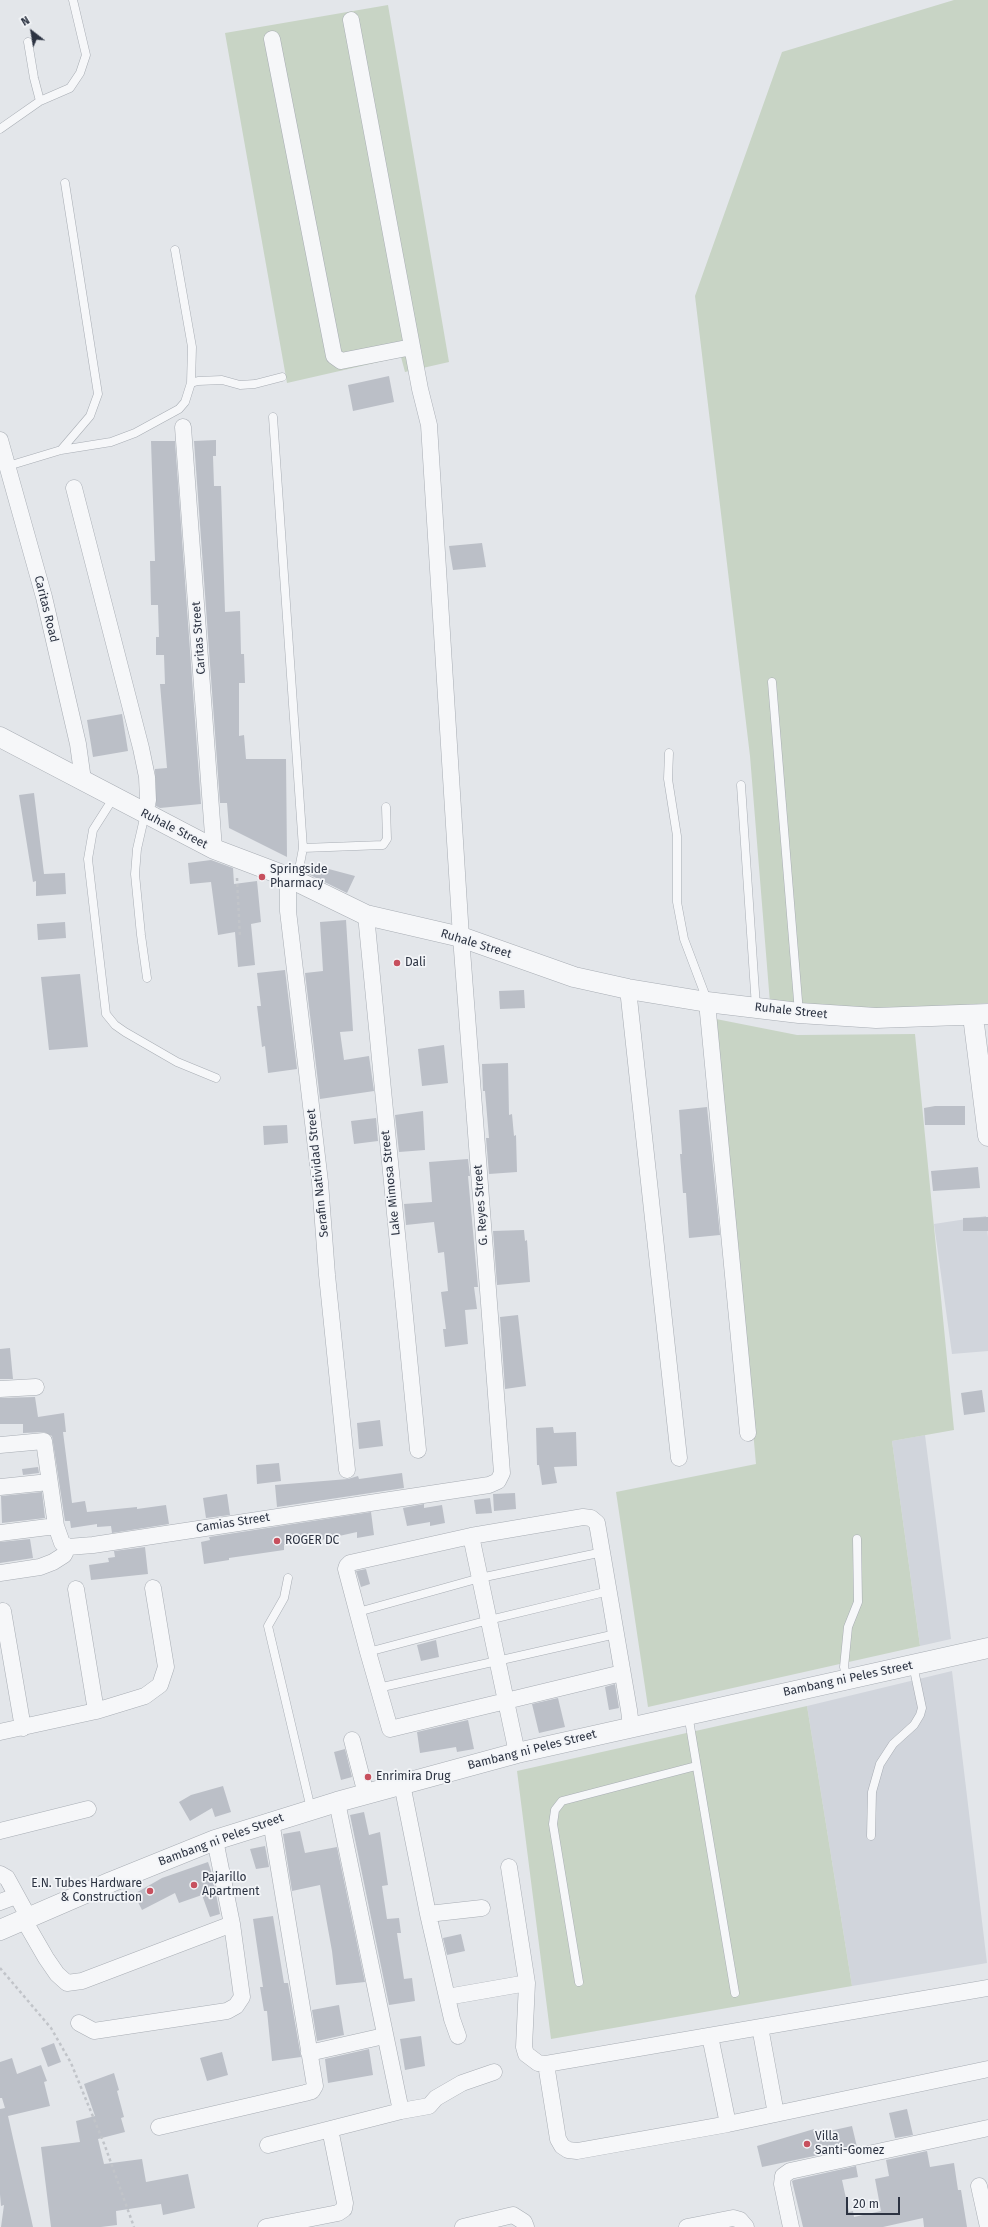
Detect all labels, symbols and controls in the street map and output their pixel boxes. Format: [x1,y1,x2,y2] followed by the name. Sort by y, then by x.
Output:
[12,12,52,52] north arrow
[19,14,32,29] text: N
[31,574,61,644] street label: Caritas Road
[189,601,209,675] street label: Caritas Street
[138,806,210,852] street label: Ruhale Street
[270,863,328,891] place label: Springside Pharmacy
[257,872,267,882] marker: Springside Pharmacy
[439,926,513,962] street label: Ruhale Street
[405,956,426,970] place label: Dali
[392,958,402,968] marker: Dali
[754,1000,828,1022] street label: Ruhale Street
[304,1108,332,1238] street label: Serafin Natividad Street
[378,1130,404,1236] street label: Lake Mimosa Street
[471,1164,491,1246] street label: G. Reyes Street
[195,1510,271,1536] street label: Camias Street
[285,1534,339,1548] place label: ROGER DC
[272,1536,282,1546] marker: ROGER DC
[782,1658,914,1700] street label: Bambang ni Peles Street
[466,1727,598,1773] street label: Bambang ni Peles Street
[376,1770,451,1784] place label: Enrimira Drug
[363,1772,373,1782] marker: Enrimira Drug
[156,1811,286,1869] street label: Bambang ni Peles Street
[202,1871,260,1899] place label: Pajarillo Apartment
[31,1877,142,1905] place label: E.N. Tubes Hardware & Construction
[189,1880,199,1890] marker: Pajarillo Apartment
[145,1886,155,1896] marker: E.N. Tubes Hardware & Construction
[815,2130,884,2158] place label: Villa Santi-Gomez
[802,2139,812,2149] marker: Villa Santi-Gomez
[848,2189,902,2215] scale bar
[853,2197,879,2211] text: 20 m

